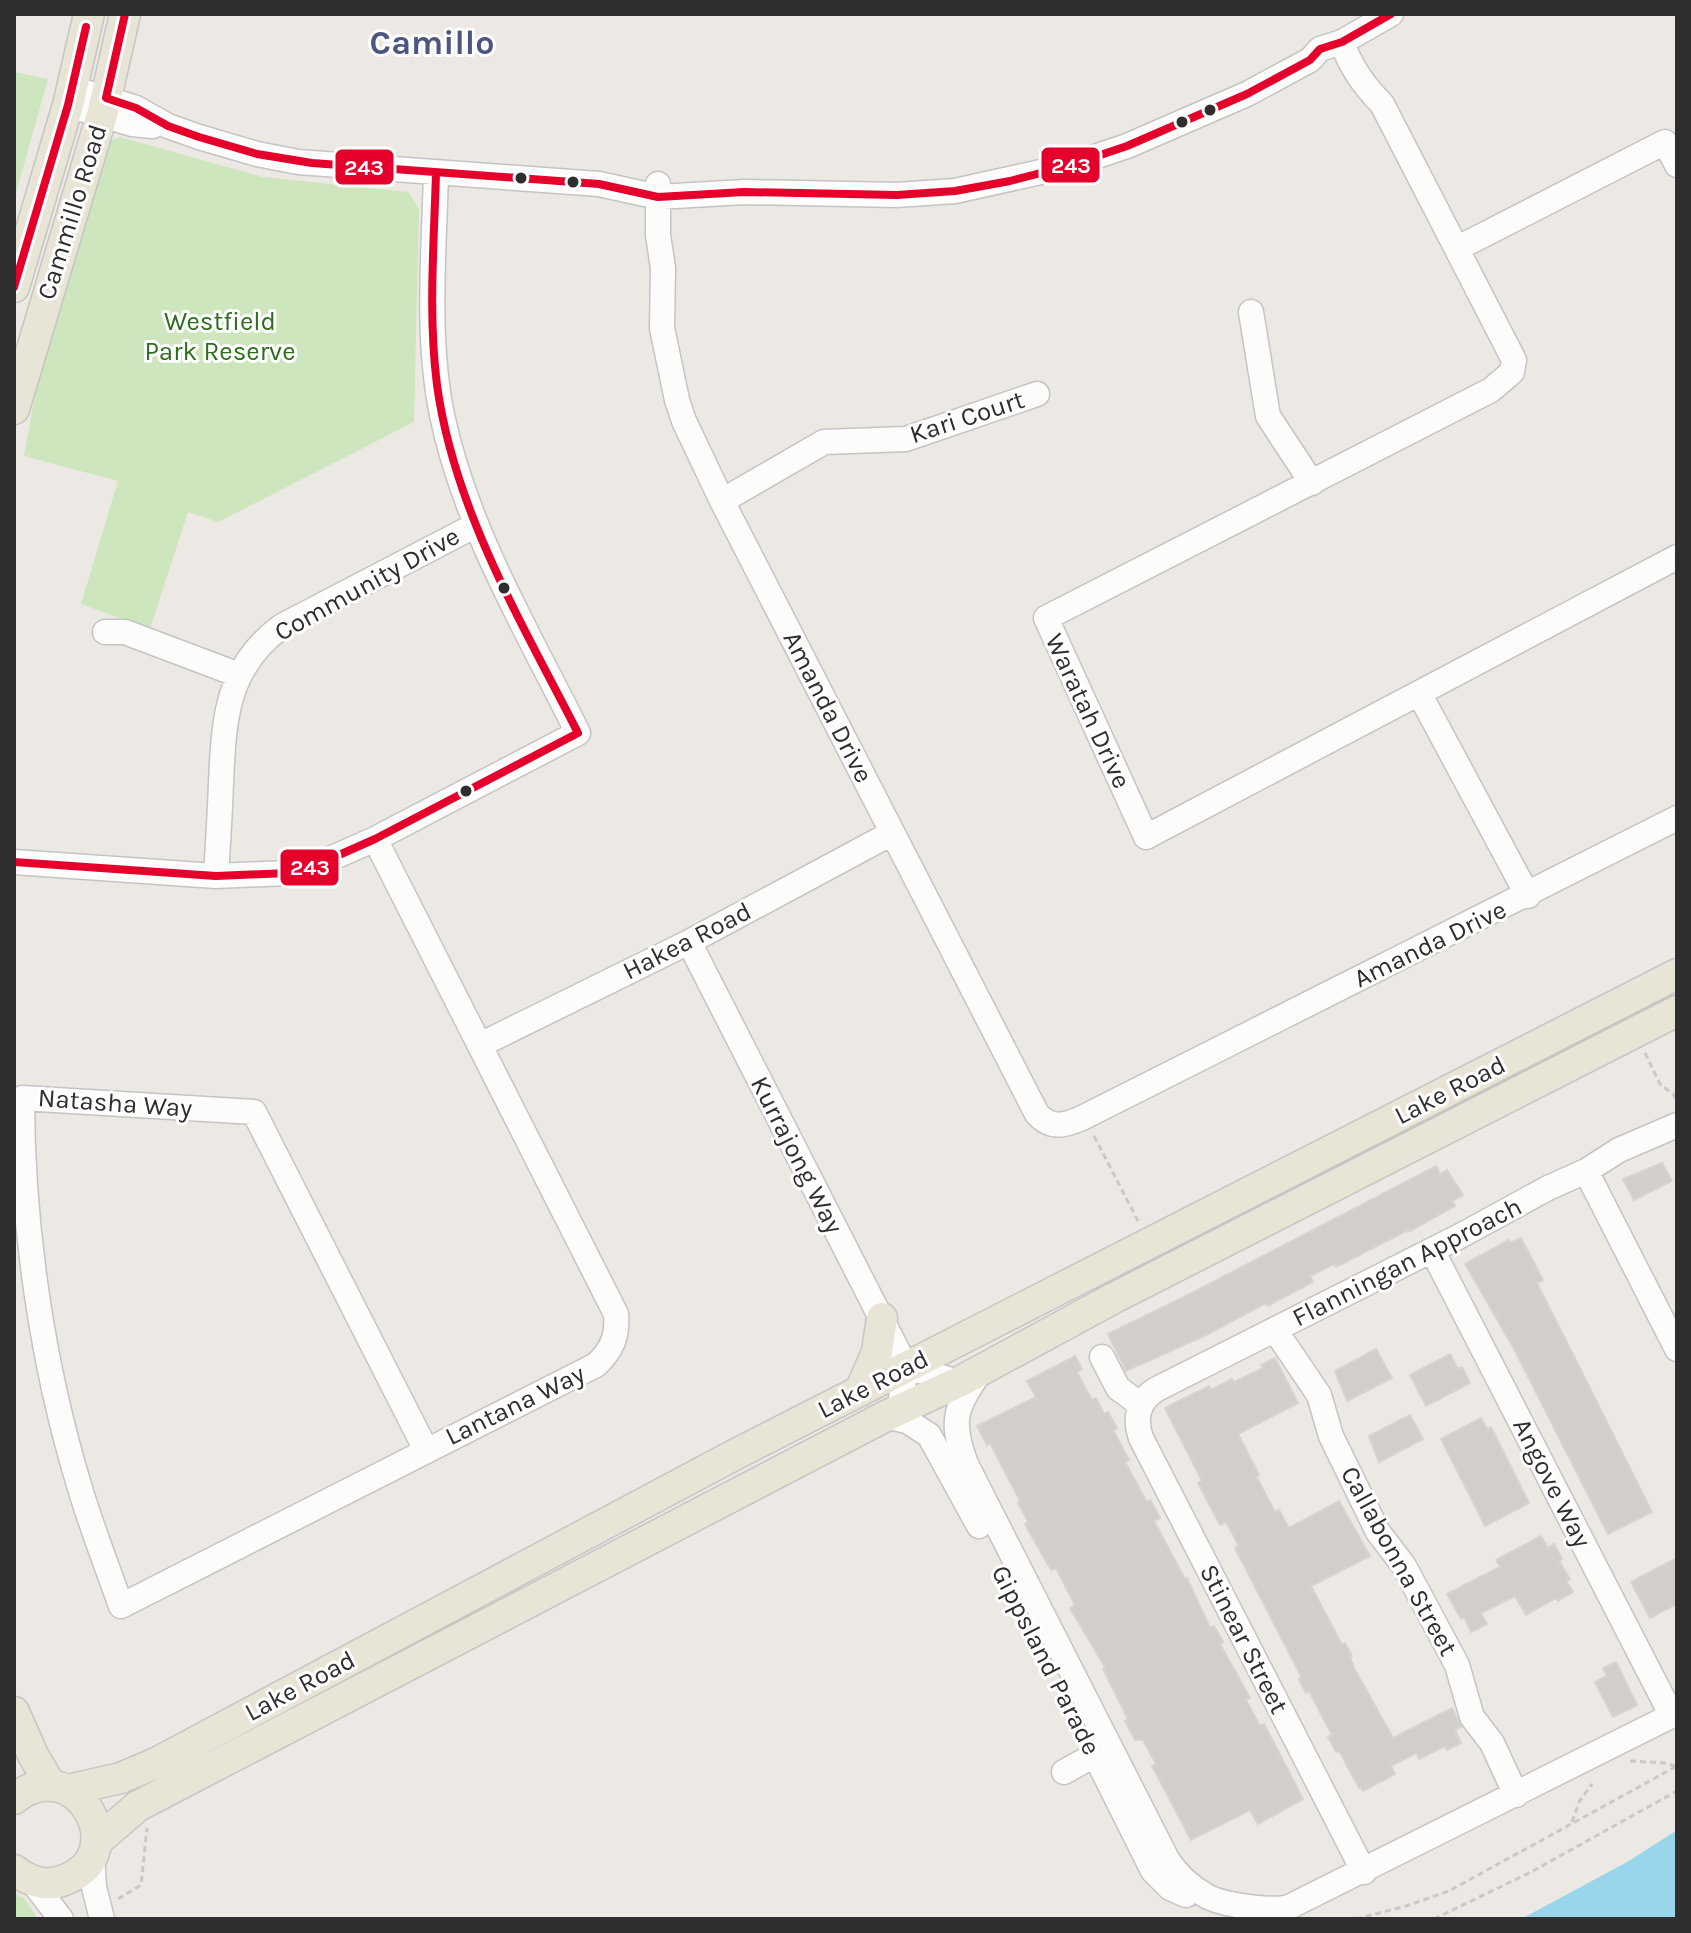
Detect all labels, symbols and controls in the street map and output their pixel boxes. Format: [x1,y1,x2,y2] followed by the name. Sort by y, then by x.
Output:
[370,23,494,63] district label: Camillo
[1202,102,1218,118] unlabelled marker
[1174,114,1190,130] unlabelled marker
[31,121,113,303] street label: Cammillo Road
[1040,146,1101,184] line badge: 243
[334,148,395,186] line badge: 243
[1051,153,1091,179] text: 243
[344,155,384,181] text: 243
[513,170,529,186] unlabelled marker
[565,174,581,190] unlabelled marker
[144,306,296,367] park label: Westfield Park Reserve
[906,384,1028,450] street label: Kari Court
[269,520,465,648] street label: Community Drive
[496,580,512,596] unlabelled marker
[777,626,879,788] street label: Amanda Drive
[1039,629,1137,793] street label: Waratah Drive
[458,783,474,799] unlabelled marker
[279,848,340,887] line badge: 243
[290,855,330,881] text: 243
[1349,894,1511,994] street label: Amanda Drive
[618,895,756,987] street label: Hakea Road
[1389,1049,1511,1131] street label: Lake Road
[744,1071,850,1239] street label: Kurrajong Way
[37,1082,193,1124] street label: Natasha Way
[1287,1191,1527,1333] street label: Flanningan Approach
[812,1343,934,1425] street label: Lake Road
[440,1358,590,1452] street label: Lantana Way
[1506,1413,1598,1553] street label: Angove Way
[1334,1461,1464,1661] street label: Callabonna Street
[1193,1559,1295,1719] street label: Stinear Street
[985,1560,1107,1760] street label: Gippsland Parade
[240,1644,360,1728] street label: Lake Road

